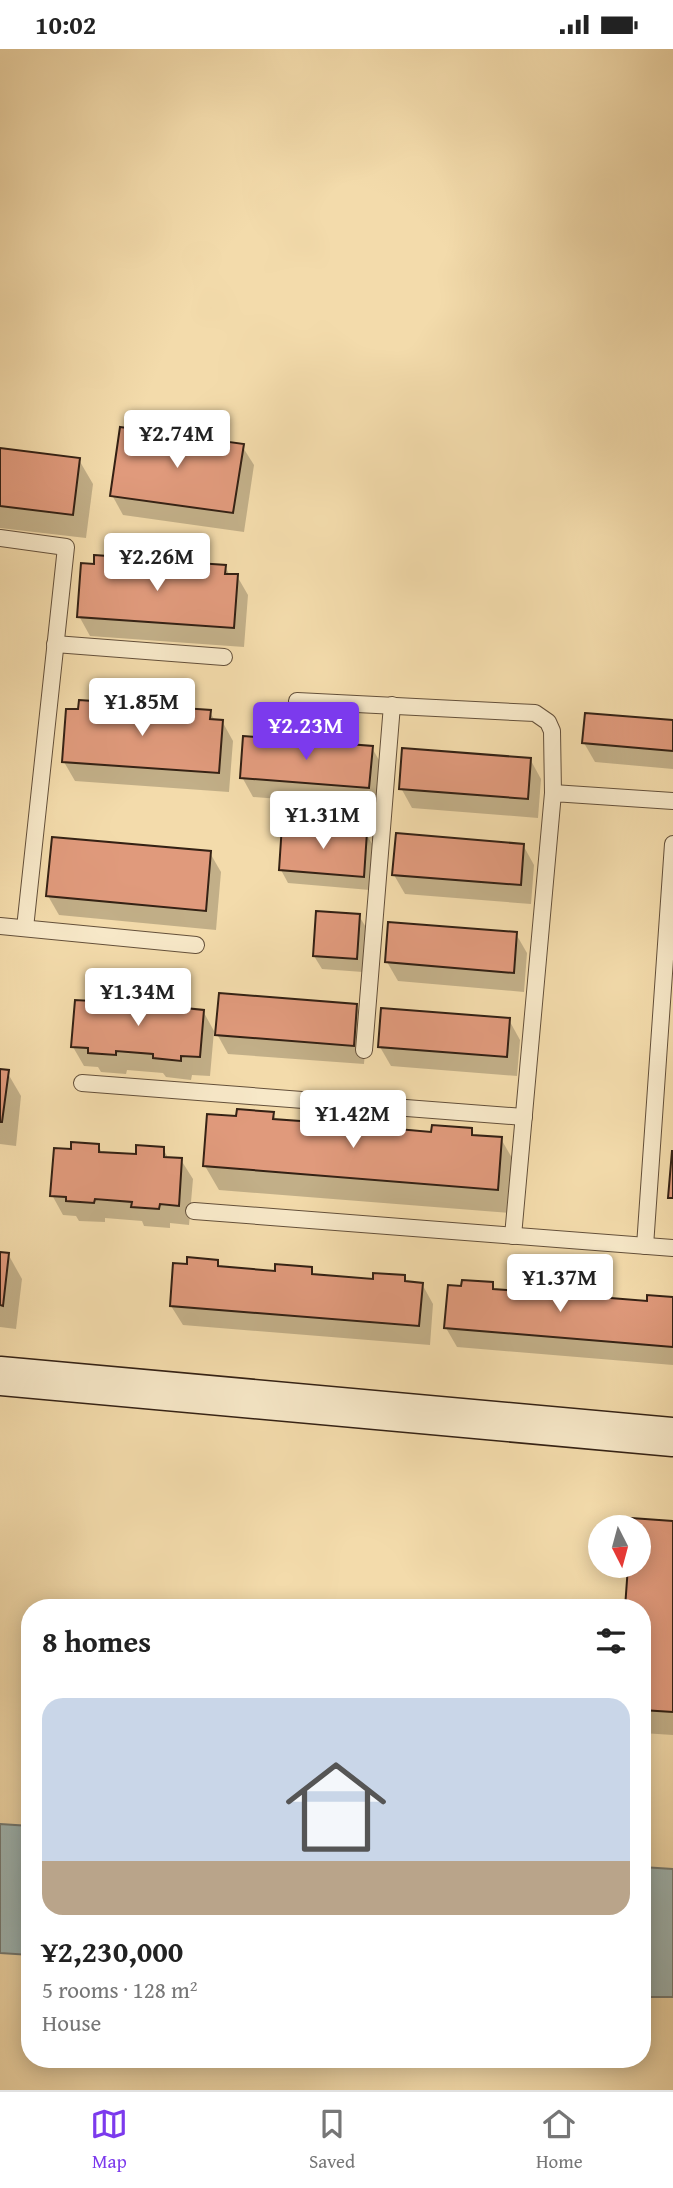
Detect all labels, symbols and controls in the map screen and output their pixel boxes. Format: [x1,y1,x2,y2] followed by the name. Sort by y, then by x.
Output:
[35,5,96,44] text: 10:02
[120,411,234,470] pin: ¥2.74M
[140,416,214,449] text: ¥2.74M
[100,533,214,593] pin: ¥2.26M
[120,539,194,572] text: ¥2.26M
[85,679,199,738] pin: ¥1.85M
[105,684,179,717] text: ¥1.85M
[249,703,363,762] pin: ¥2.23M
[269,708,343,741] text: ¥2.23M
[266,791,380,851] pin: ¥1.31M
[286,797,360,830] text: ¥1.31M
[81,969,195,1028] pin: ¥1.34M
[101,974,175,1007] text: ¥1.34M
[296,1091,410,1150] pin: ¥1.42M
[316,1096,390,1129] text: ¥1.42M
[503,1255,617,1314] pin: ¥1.37M
[523,1260,597,1293] text: ¥1.37M
[588,1515,651,1579] north arrow
[588,1515,651,1578] map controls
[42,1619,151,1663] text: 8 homes
[592,1622,630,1660] icon: filters
[273,1744,399,1870] icon: home
[42,1929,183,1973] text: ¥2,230,000
[42,1973,197,2006] text: 5 rooms · 128 m²
[42,2006,101,2039] text: House
[90,2105,128,2175] tab: Map
[309,2105,355,2175] tab: Saved
[536,2105,583,2175] tab: Home

